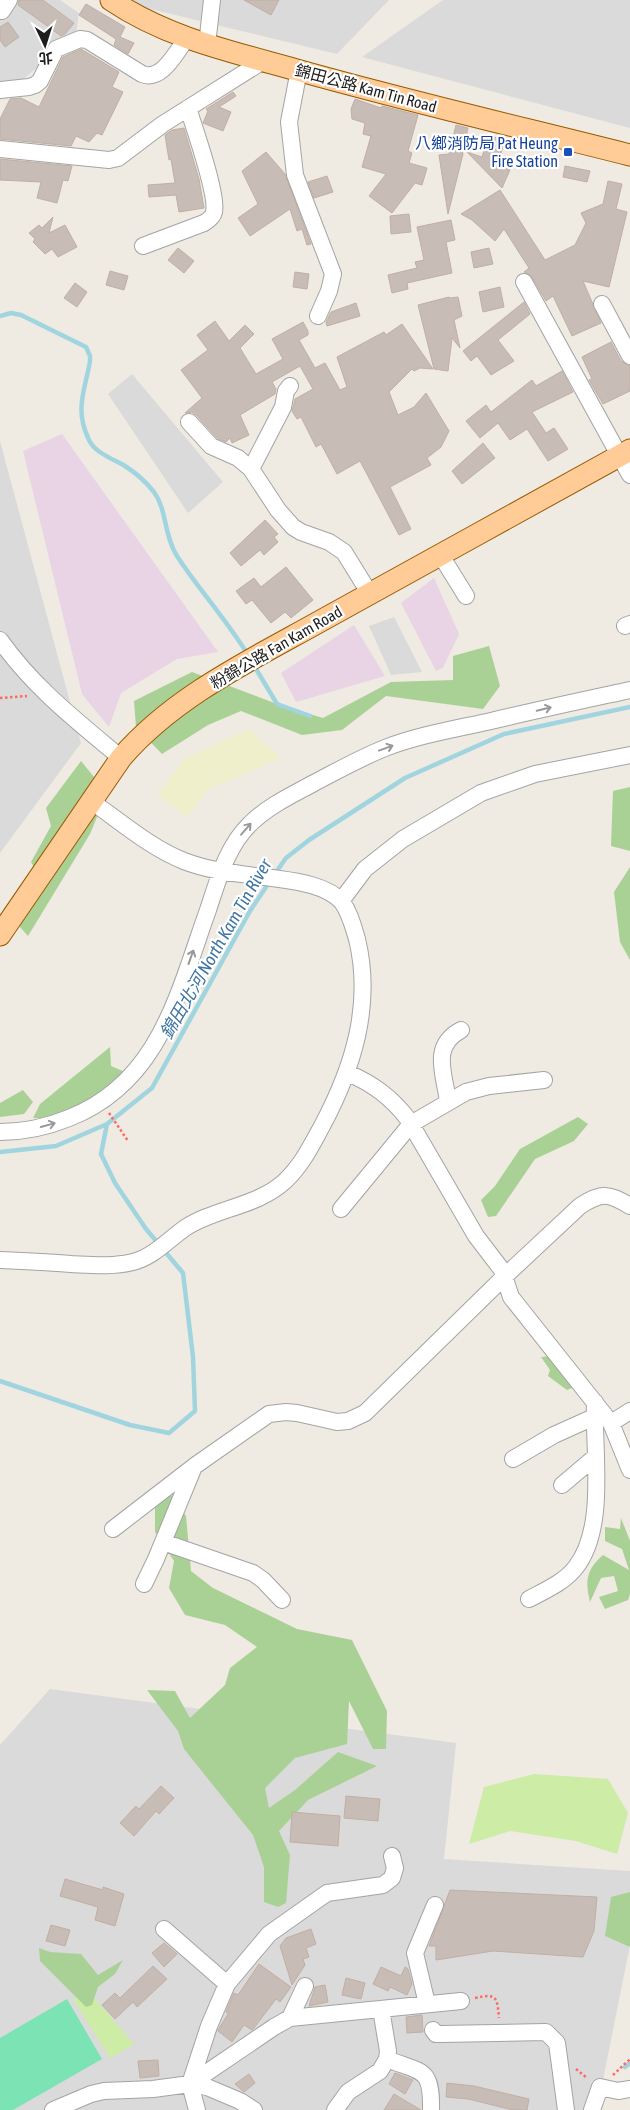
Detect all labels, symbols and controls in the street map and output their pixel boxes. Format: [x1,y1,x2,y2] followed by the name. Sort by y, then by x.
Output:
[20,20,70,70] north arrow
[38,49,53,66] text: 北
[293,60,439,116] street label: 錦田公路 Kam Tin Road
[415,134,558,170] place label: 八鄉消防局 Pat Heung Fire Station
[562,146,574,158] marker: 八鄉消防局 Pat Heung Fire Station
[207,602,345,692] street label: 粉錦公路 Fan Kam Road
[535,704,551,713] one-way arrow
[378,743,393,752] one-way arrow
[241,823,252,836] one-way arrow
[155,855,276,1042] water label: 錦田北河 North Kam Tin River
[187,950,196,965] one-way arrow
[40,1120,56,1129] one-way arrow

